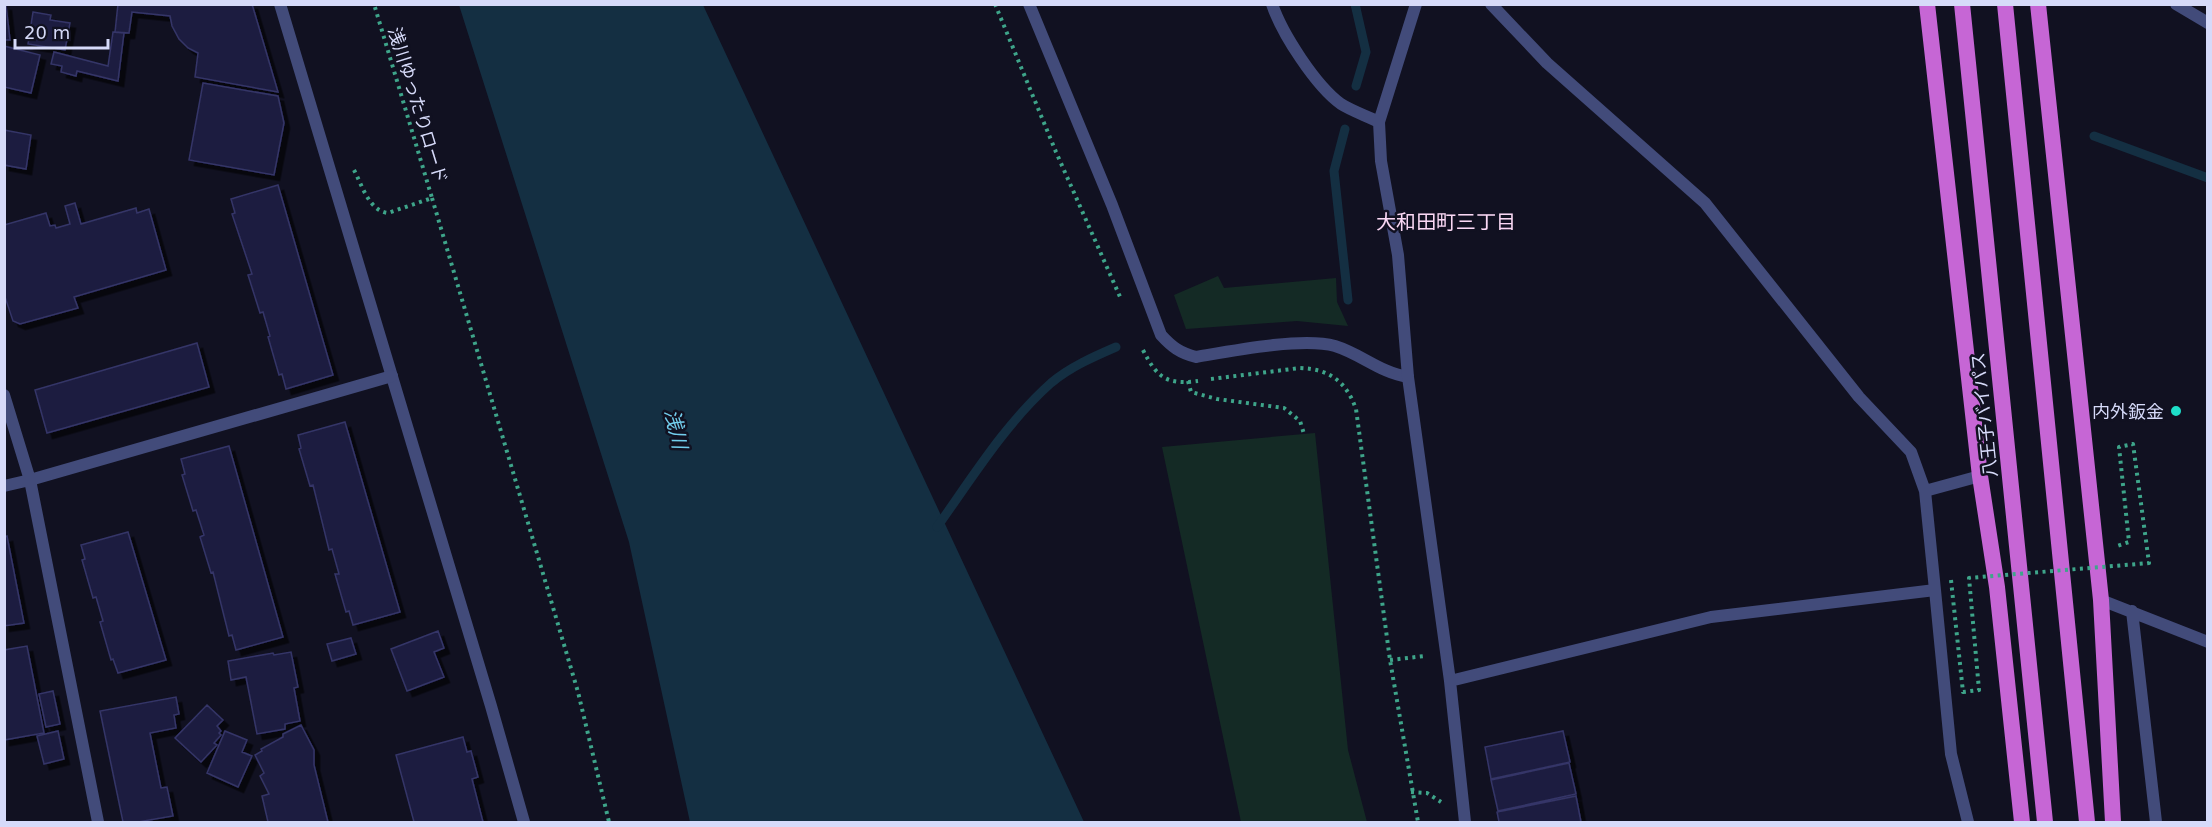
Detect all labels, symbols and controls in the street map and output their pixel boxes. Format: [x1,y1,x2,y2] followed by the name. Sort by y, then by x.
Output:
[15,12,108,50] scale bar
[24,22,70,43] text: 20 m
[384,24,452,186] street label: 浅川ゆったりロード
[1376,210,1516,234] district label: 大和田町三丁目
[1967,351,2001,479] street label: 八王子バイパス
[2092,401,2164,422] place label: 内外鈑金
[2169,404,2183,418] marker: 内外鈑金
[660,407,693,453] water label: 浅川

